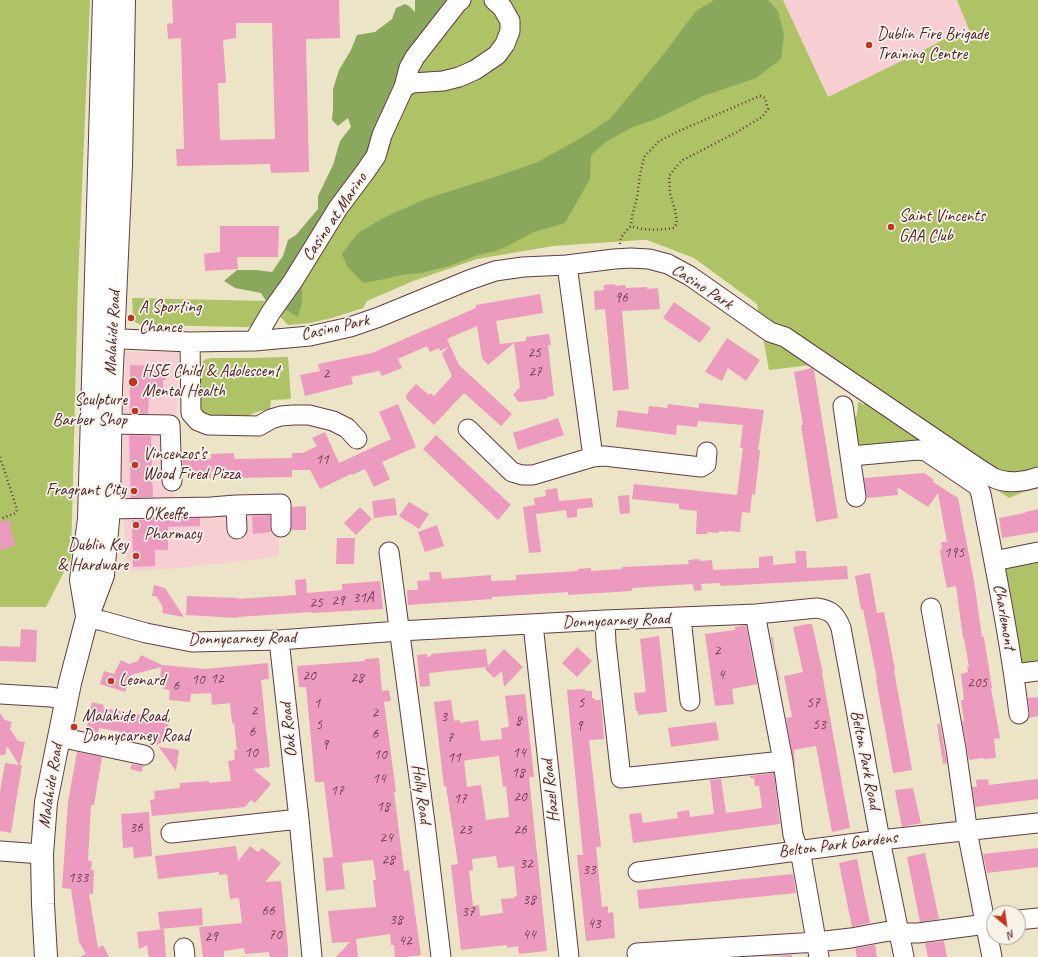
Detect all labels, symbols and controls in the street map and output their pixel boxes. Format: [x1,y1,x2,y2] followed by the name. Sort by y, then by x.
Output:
[877,25,988,65] place label: Dublin Fire Brigade Training Centre
[864,40,874,50] marker: Dublin Fire Brigade Training Centre
[298,169,372,265] street label: Casino at Marino
[899,207,985,247] place label: Saint Vincents GAA Club
[886,222,896,232] marker: Saint Vincents GAA Club
[667,260,737,314] street label: Casino Park
[614,289,628,307] house number: 96
[101,290,125,376] street label: Malahide Road
[139,298,201,338] place label: A Sporting Chance
[299,310,371,346] street label: Casino Park
[126,313,136,323] marker: A Sporting Chance
[527,344,541,362] house number: 25
[142,362,280,402] place label: HSE Child & Adolescent Mental Health
[528,363,542,381] house number: 27
[323,365,329,383] house number: 2
[127,376,139,388] marker: HSE Child & Adolescent Mental Health
[53,391,127,431] place label: Sculpture Barber Shop
[130,406,140,416] marker: Sculpture Barber Shop
[143,445,240,485] place label: Vincenzos’s Wood Fired Pizza
[315,451,329,469] house number: 11
[130,460,140,470] marker: Vincenzos’s Wood Fired Pizza
[46,481,126,501] place label: Fragrant City
[129,486,139,496] marker: Fragrant City
[144,505,202,545] place label: O'Keeffe Pharmacy
[131,520,141,530] marker: O'Keeffe Pharmacy
[57,536,128,576] place label: Dublin Key & Hardware
[944,544,964,562] house number: 195
[131,551,141,561] marker: Dublin Key & Hardware
[988,582,1020,652] street label: Charlemont
[352,589,374,607] house number: 31A
[331,592,345,610] house number: 29
[309,594,323,612] house number: 25
[562,609,670,633] street label: Donnycarney Road
[188,628,296,650] street label: Donnycarney Road
[714,642,720,660] house number: 2
[718,666,724,684] house number: 4
[302,667,316,685] house number: 20
[350,669,364,687] house number: 28
[210,670,224,688] house number: 12
[119,671,165,691] place label: Leonard
[191,671,205,689] house number: 10
[967,674,987,692] house number: 205
[106,676,116,686] marker: Leonard
[173,677,179,695] house number: 6
[578,694,584,712] house number: 5
[806,694,820,712] house number: 57
[314,695,320,713] house number: 1
[251,702,257,720] house number: 2
[276,702,302,758] street label: Oak Road
[372,704,378,722] house number: 2
[82,707,190,747] place label: Malahide Road, Donnycarney Road
[441,708,447,726] house number: 3
[845,709,885,811] street label: Belton Park Road
[515,712,521,730] house number: 8
[316,716,322,734] house number: 5
[812,716,826,734] house number: 53
[576,717,582,735] house number: 9
[69,722,79,732] marker: Malahide Road, Donnycarney Road
[249,723,255,741] house number: 6
[372,725,378,743] house number: 6
[447,729,453,747] house number: 7
[322,736,328,754] house number: 9
[34,742,68,830] street label: Malahide Road
[244,744,258,762] house number: 10
[512,744,526,762] house number: 14
[373,746,387,764] house number: 10
[447,749,461,767] house number: 11
[538,758,564,824] street label: Hazel Road
[407,763,435,825] street label: Holly Road
[511,764,525,782] house number: 18
[372,770,386,788] house number: 14
[330,782,344,800] house number: 17
[513,788,527,806] house number: 20
[453,790,467,808] house number: 17
[376,798,390,816] house number: 18
[129,819,143,837] house number: 36
[458,821,472,839] house number: 23
[513,821,527,839] house number: 26
[778,828,898,862] street label: Belton Park Gardens
[379,829,393,847] house number: 24
[381,851,395,869] house number: 28
[519,855,533,873] house number: 32
[582,861,596,879] house number: 33
[68,869,88,887] house number: 133
[522,891,536,909] house number: 38
[261,902,275,920] house number: 66
[461,903,475,921] house number: 37
[986,905,1026,945] north arrow
[389,911,403,929] house number: 38
[587,915,601,933] house number: 43
[268,926,282,944] house number: 70
[522,926,536,944] house number: 44
[1005,927,1018,942] text: N
[204,928,218,946] house number: 29
[398,932,412,950] house number: 42

